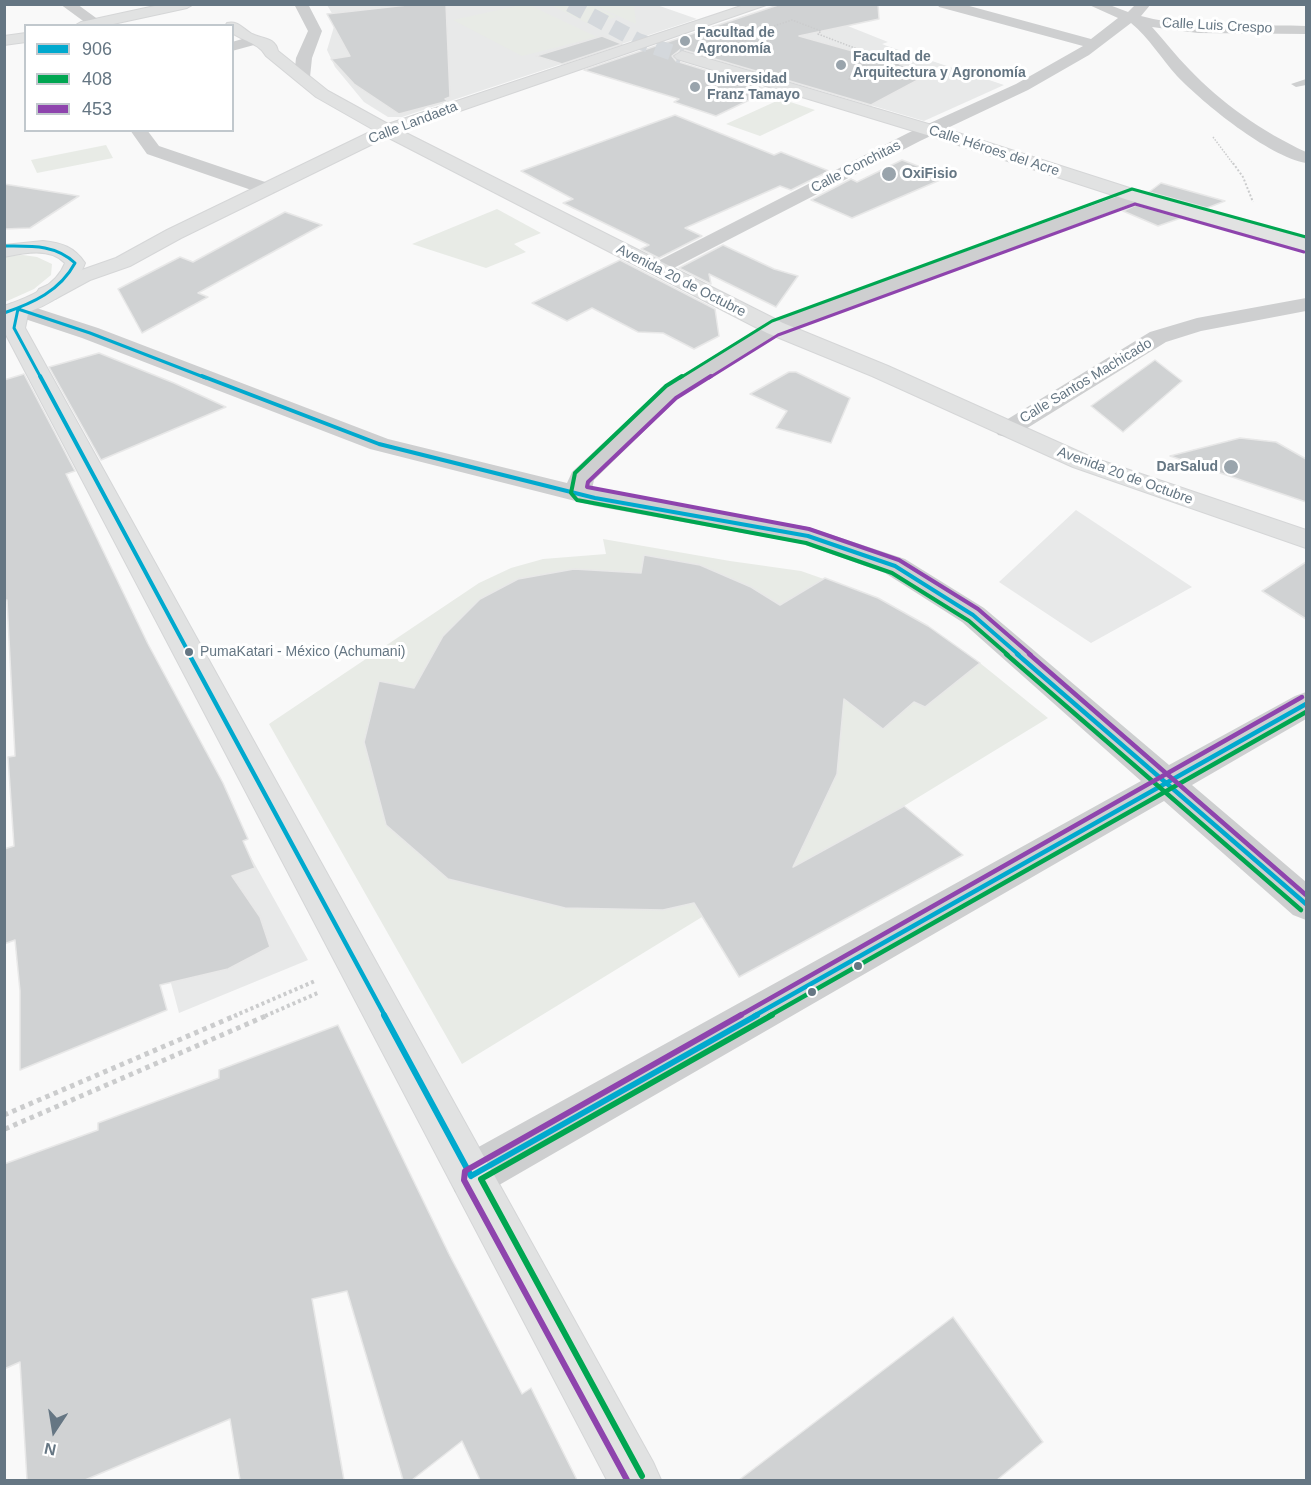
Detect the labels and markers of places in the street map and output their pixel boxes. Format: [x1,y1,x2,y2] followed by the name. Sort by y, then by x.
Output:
[697,25,775,57] place label: Facultad de Agronomía
[678,34,692,48] marker: Facultad de Agronomía
[853,49,1026,82] place label: Facultad de Arquitectura y Agronomía
[834,58,848,72] marker: Facultad de Arquitectura y Agronomía
[707,71,800,104] place label: Universidad Franz Tamayo
[688,80,702,94] marker: Universidad Franz Tamayo
[880,165,898,183] marker: OxiFisio
[902,166,957,182] place label: OxiFisio
[1222,458,1240,476] marker: DarSalud
[1157,459,1218,475] place label: DarSalud
[200,644,405,660] place label: PumaKatari - México (Achumani)
[183,646,195,658] marker: PumaKatari - México (Achumani)
[852,960,864,972] unlabelled marker
[806,986,818,998] unlabelled marker

